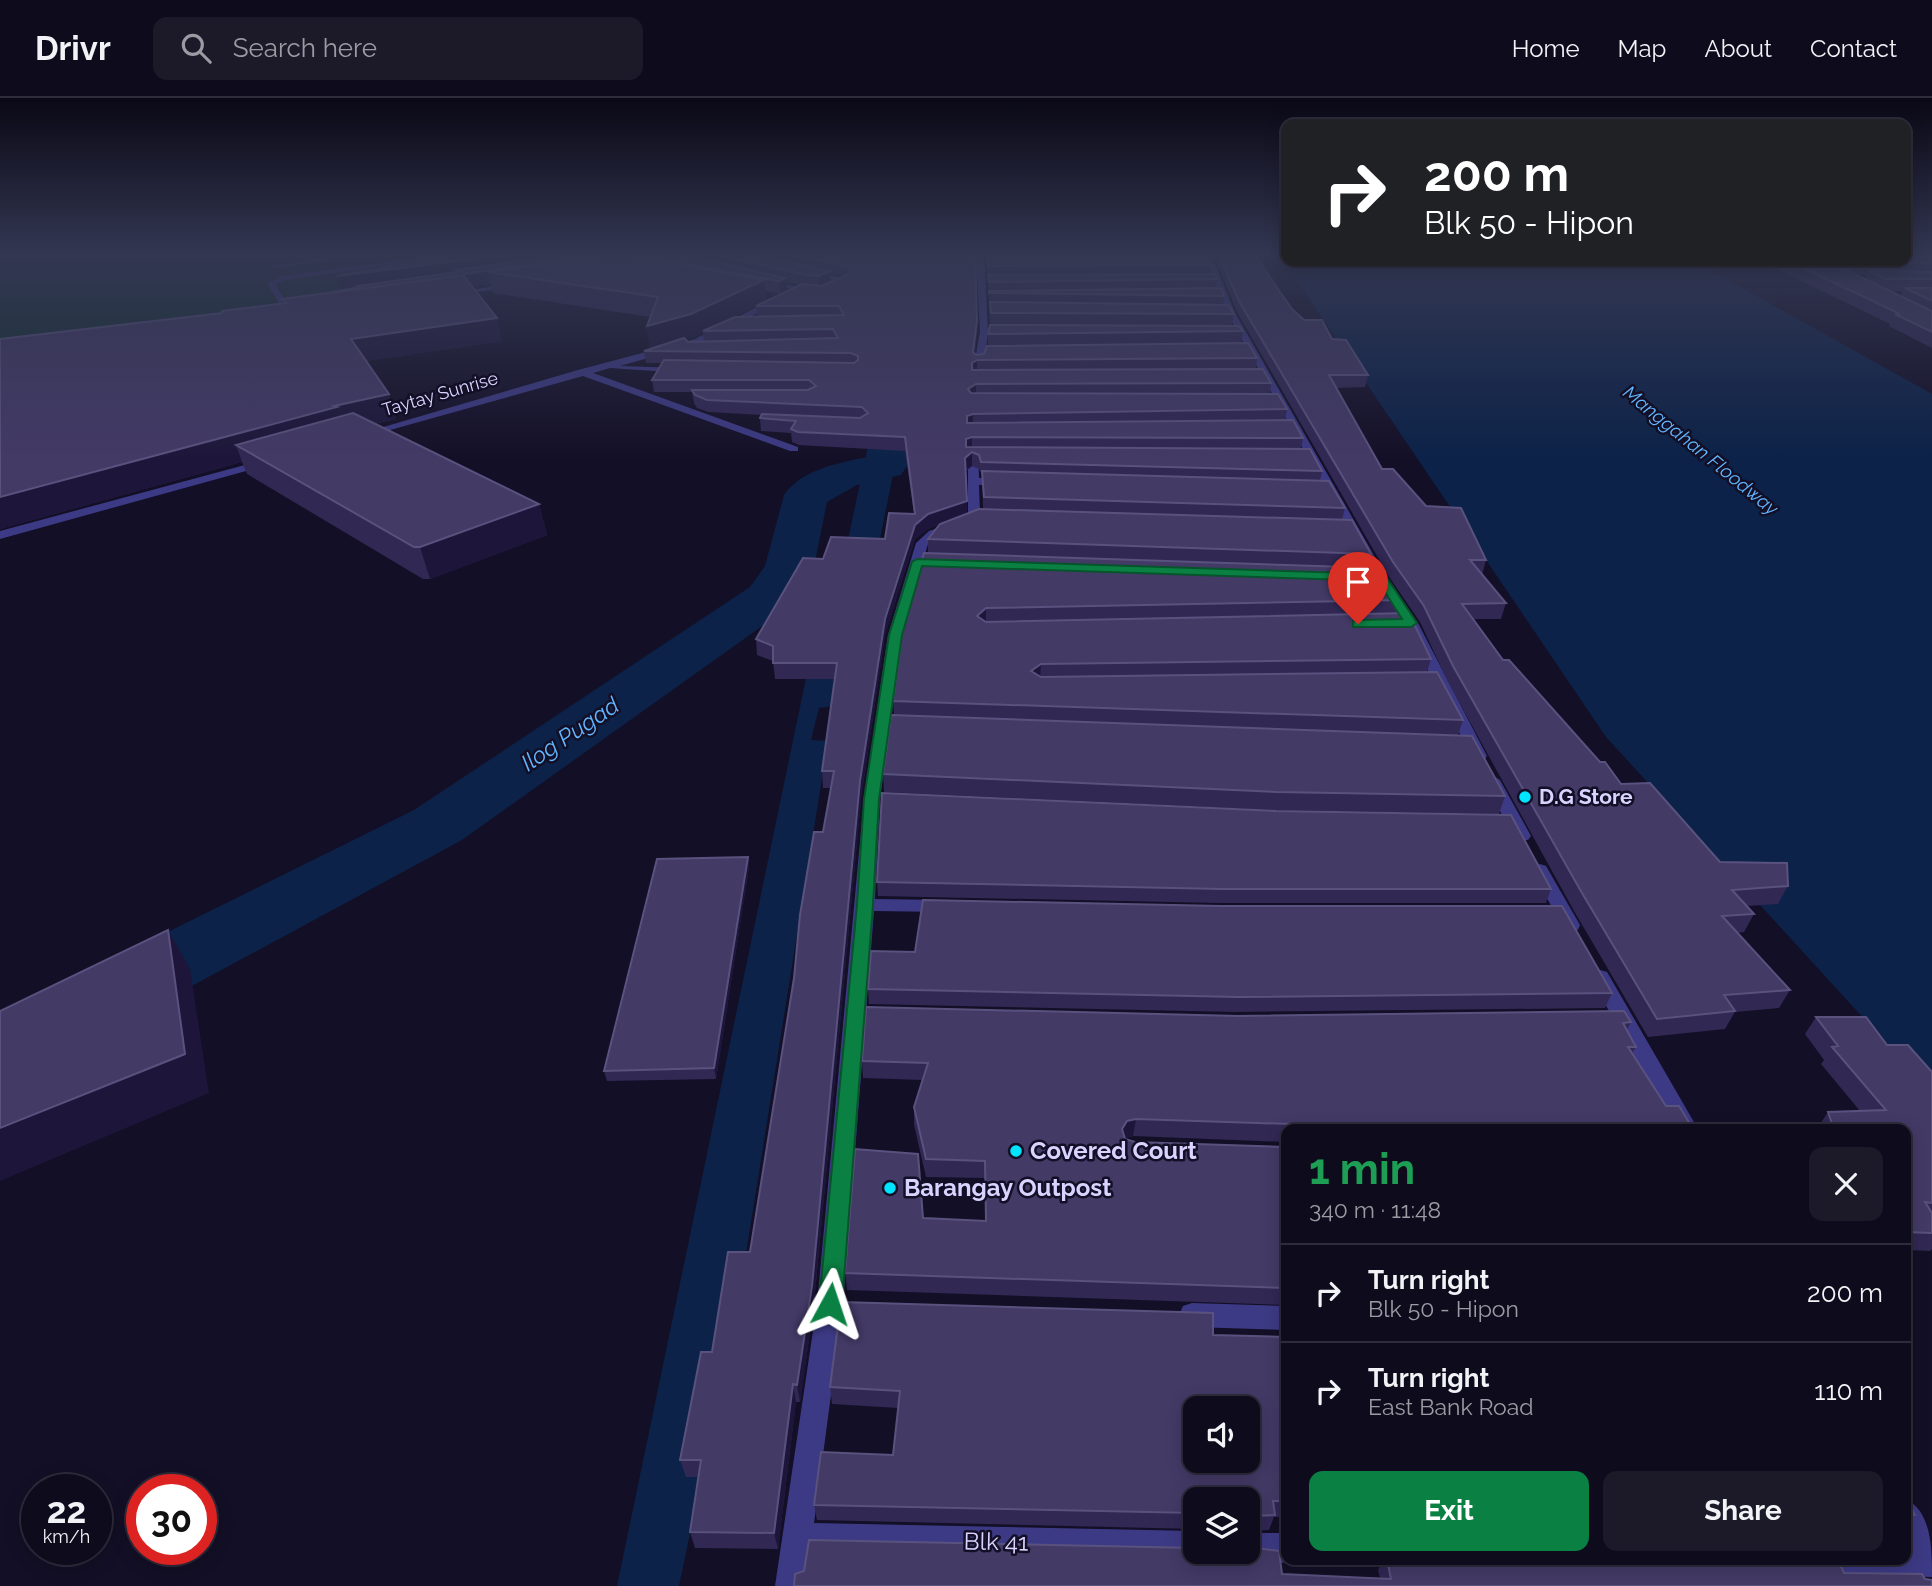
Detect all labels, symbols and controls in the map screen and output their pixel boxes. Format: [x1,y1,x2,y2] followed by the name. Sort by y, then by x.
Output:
[153,17,643,80] search box
[35,29,111,68] text: Drivr
[177,29,215,67] icon: search
[233,33,377,63] text: Search here
[1512,34,1580,63] text: Home
[1618,34,1666,63] text: Map
[1704,34,1772,63] text: About
[1810,34,1897,63] text: Contact
[1424,145,1569,202] text: 200 m
[1309,147,1400,238] icon: right
[1424,204,1634,241] text: Blk 50 - Hipon
[380,367,501,420] street label: Taytay Sunrise
[1619,381,1783,520] water label: Manggahan Floodway
[1328,552,1388,624] pin
[1339,563,1377,601] icon: arrive
[516,690,625,776] water label: Ilog Pugad
[1539,784,1633,809] place label: D.G Store
[1517,789,1533,805] marker: D.G Store
[1030,1136,1197,1165] place label: Covered Court
[1008,1143,1024,1159] marker: Covered Court
[1309,1145,1415,1194] text: 1 min
[1809,1147,1883,1221] button: close
[904,1173,1111,1202] place label: Barangay Outpost
[882,1180,898,1196] marker: Barangay Outpost
[1309,1196,1441,1223] text: 340 m · 11:48
[1368,1265,1489,1295] text: Turn right
[793,1267,867,1341] position arrow
[1309,1274,1347,1312] icon: right
[1807,1278,1883,1308] text: 200 m
[1368,1295,1519,1322] text: Blk 50 - Hipon
[1368,1363,1489,1393] text: Turn right
[1309,1372,1347,1410] icon: right
[1814,1376,1883,1406] text: 110 m
[1368,1393,1534,1420] text: East Bank Road
[1183,1396,1260,1564] map controls
[1183,1396,1260,1473] button: sound
[1309,1471,1589,1551] button: Exit
[1603,1471,1883,1551] button: Share
[126,1474,217,1565] speed limit sign: 30
[1183,1487,1260,1564] button: layers
[47,1490,86,1531] text: 22
[43,1526,90,1547] text: km/h
[963,1526,1029,1557] street label: Blk 41

